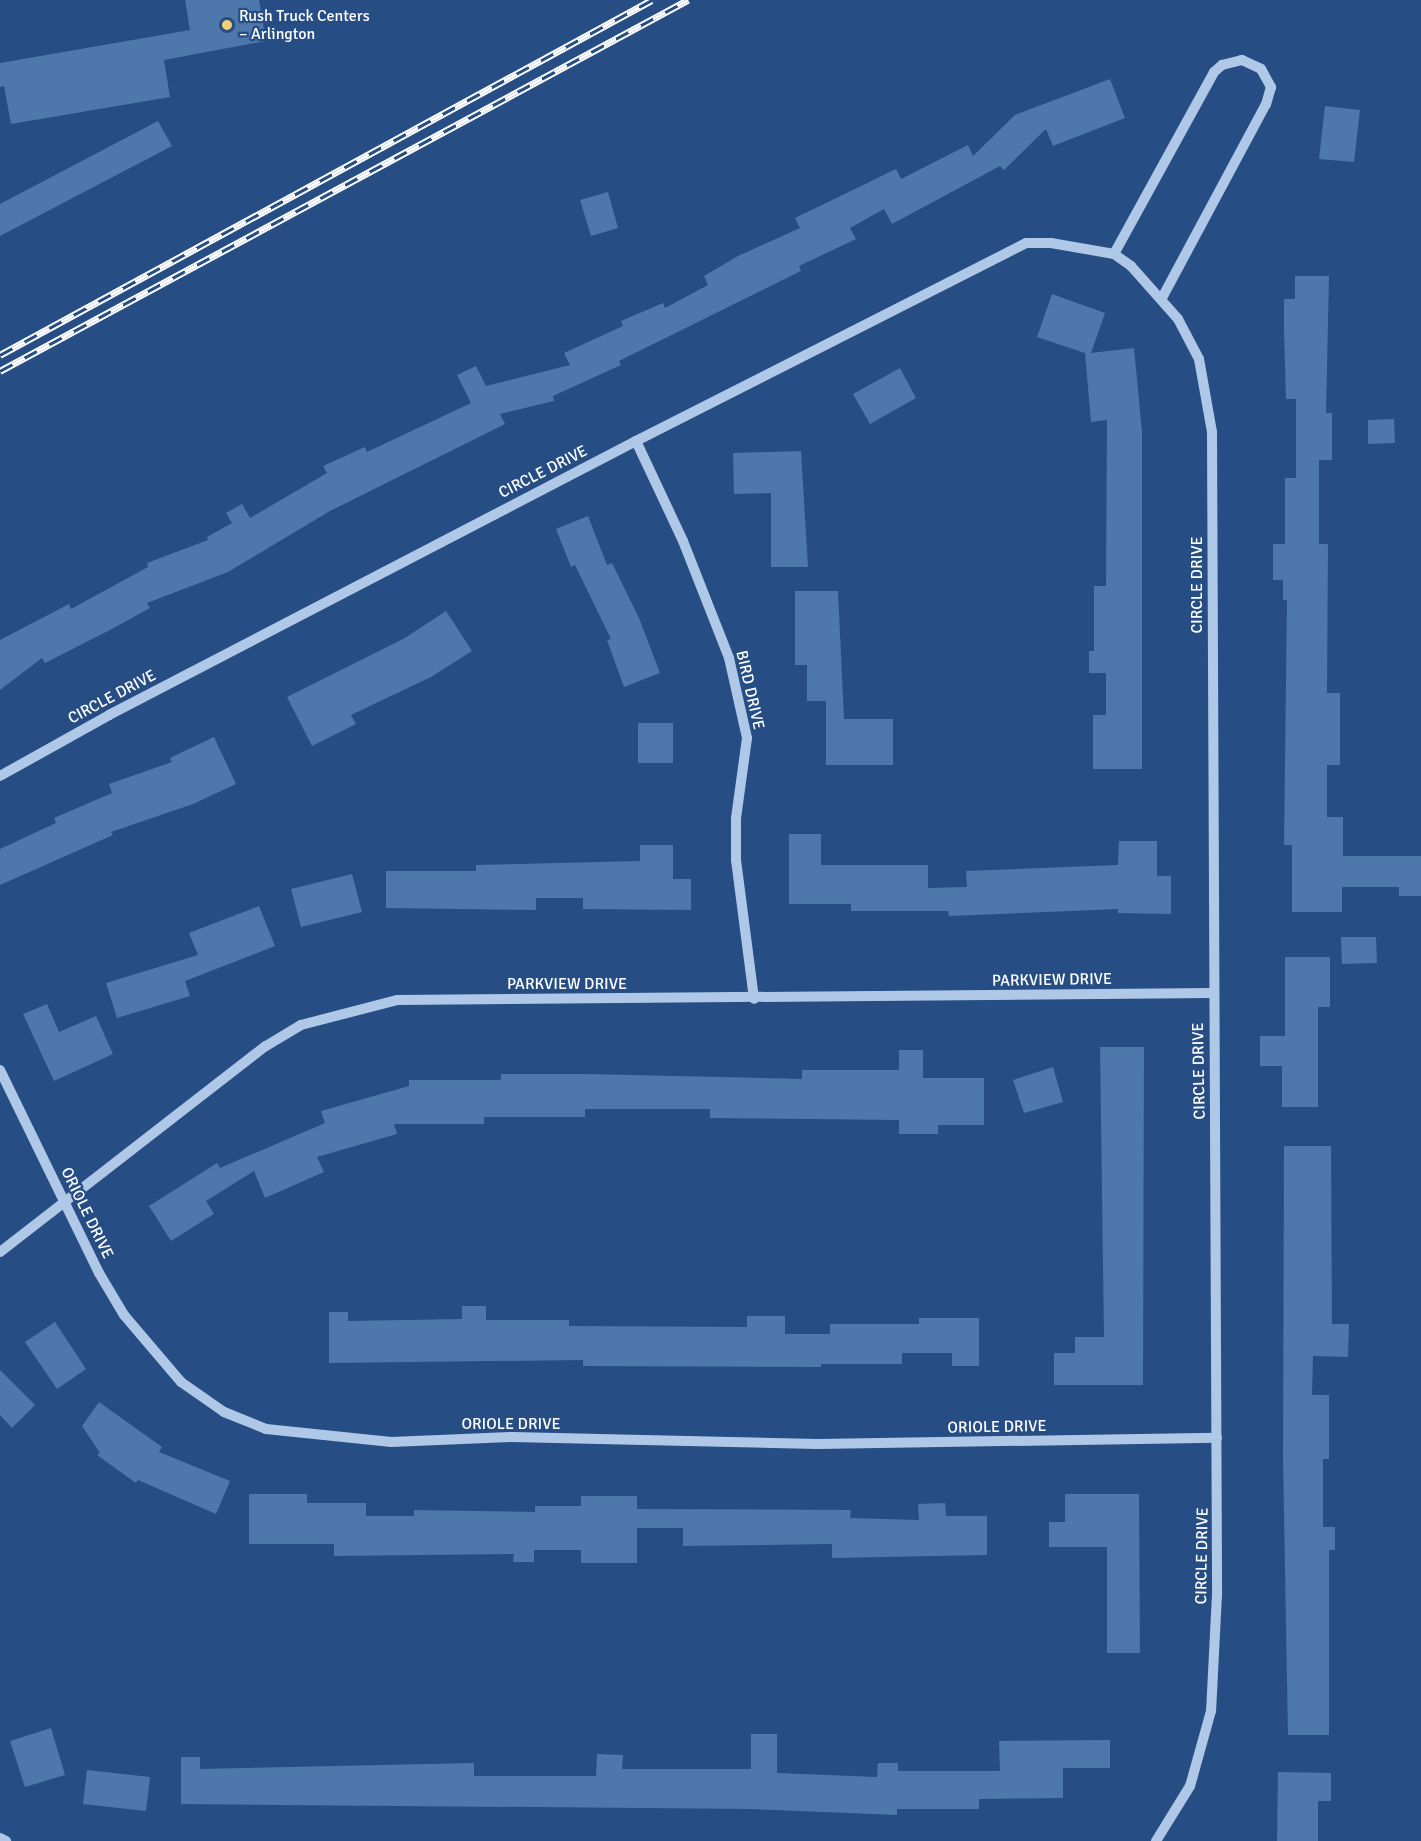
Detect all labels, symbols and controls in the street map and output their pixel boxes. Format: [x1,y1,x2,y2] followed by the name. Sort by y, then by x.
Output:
[239,6,370,44] place label: Rush Truck Centers – Arlington
[220,18,234,32] marker: Rush Truck Centers – Arlington
[495,441,591,503] street label: CIRCLE DRIVE
[1187,536,1207,634] street label: CIRCLE DRIVE
[732,648,768,732] street label: BIRD DRIVE
[65,666,159,728] street label: CIRCLE DRIVE
[992,969,1112,991] street label: PARKVIEW DRIVE
[507,974,627,994] street label: PARKVIEW DRIVE
[1189,1022,1209,1120] street label: CIRCLE DRIVE
[57,1164,117,1262] street label: ORIOLE DRIVE
[461,1414,561,1434] street label: ORIOLE DRIVE
[947,1417,1047,1437] street label: ORIOLE DRIVE
[1192,1507,1212,1605] street label: CIRCLE DRIVE

